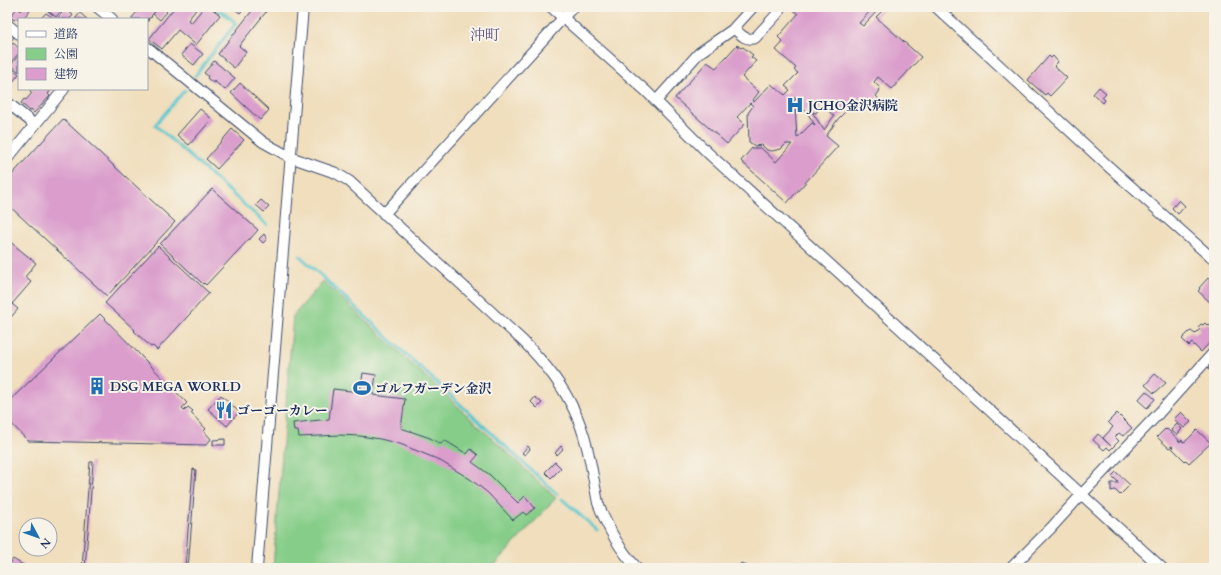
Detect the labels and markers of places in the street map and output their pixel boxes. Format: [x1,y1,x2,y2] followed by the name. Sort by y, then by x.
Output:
[785,95,805,115] hospital icon: JCHO金沢病院
[806,97,898,115] place label: JCHO金沢病院
[87,376,107,396] building icon: DSG MEGA WORLD
[110,378,241,396] place label: DSG MEGA WORLD
[352,378,372,398] sports icon: ゴルフガーデン金沢
[375,380,492,398] place label: ゴルフガーデン金沢
[214,400,234,420] restaurant icon: ゴーゴーカレー
[237,402,328,420] place label: ゴーゴーカレー

